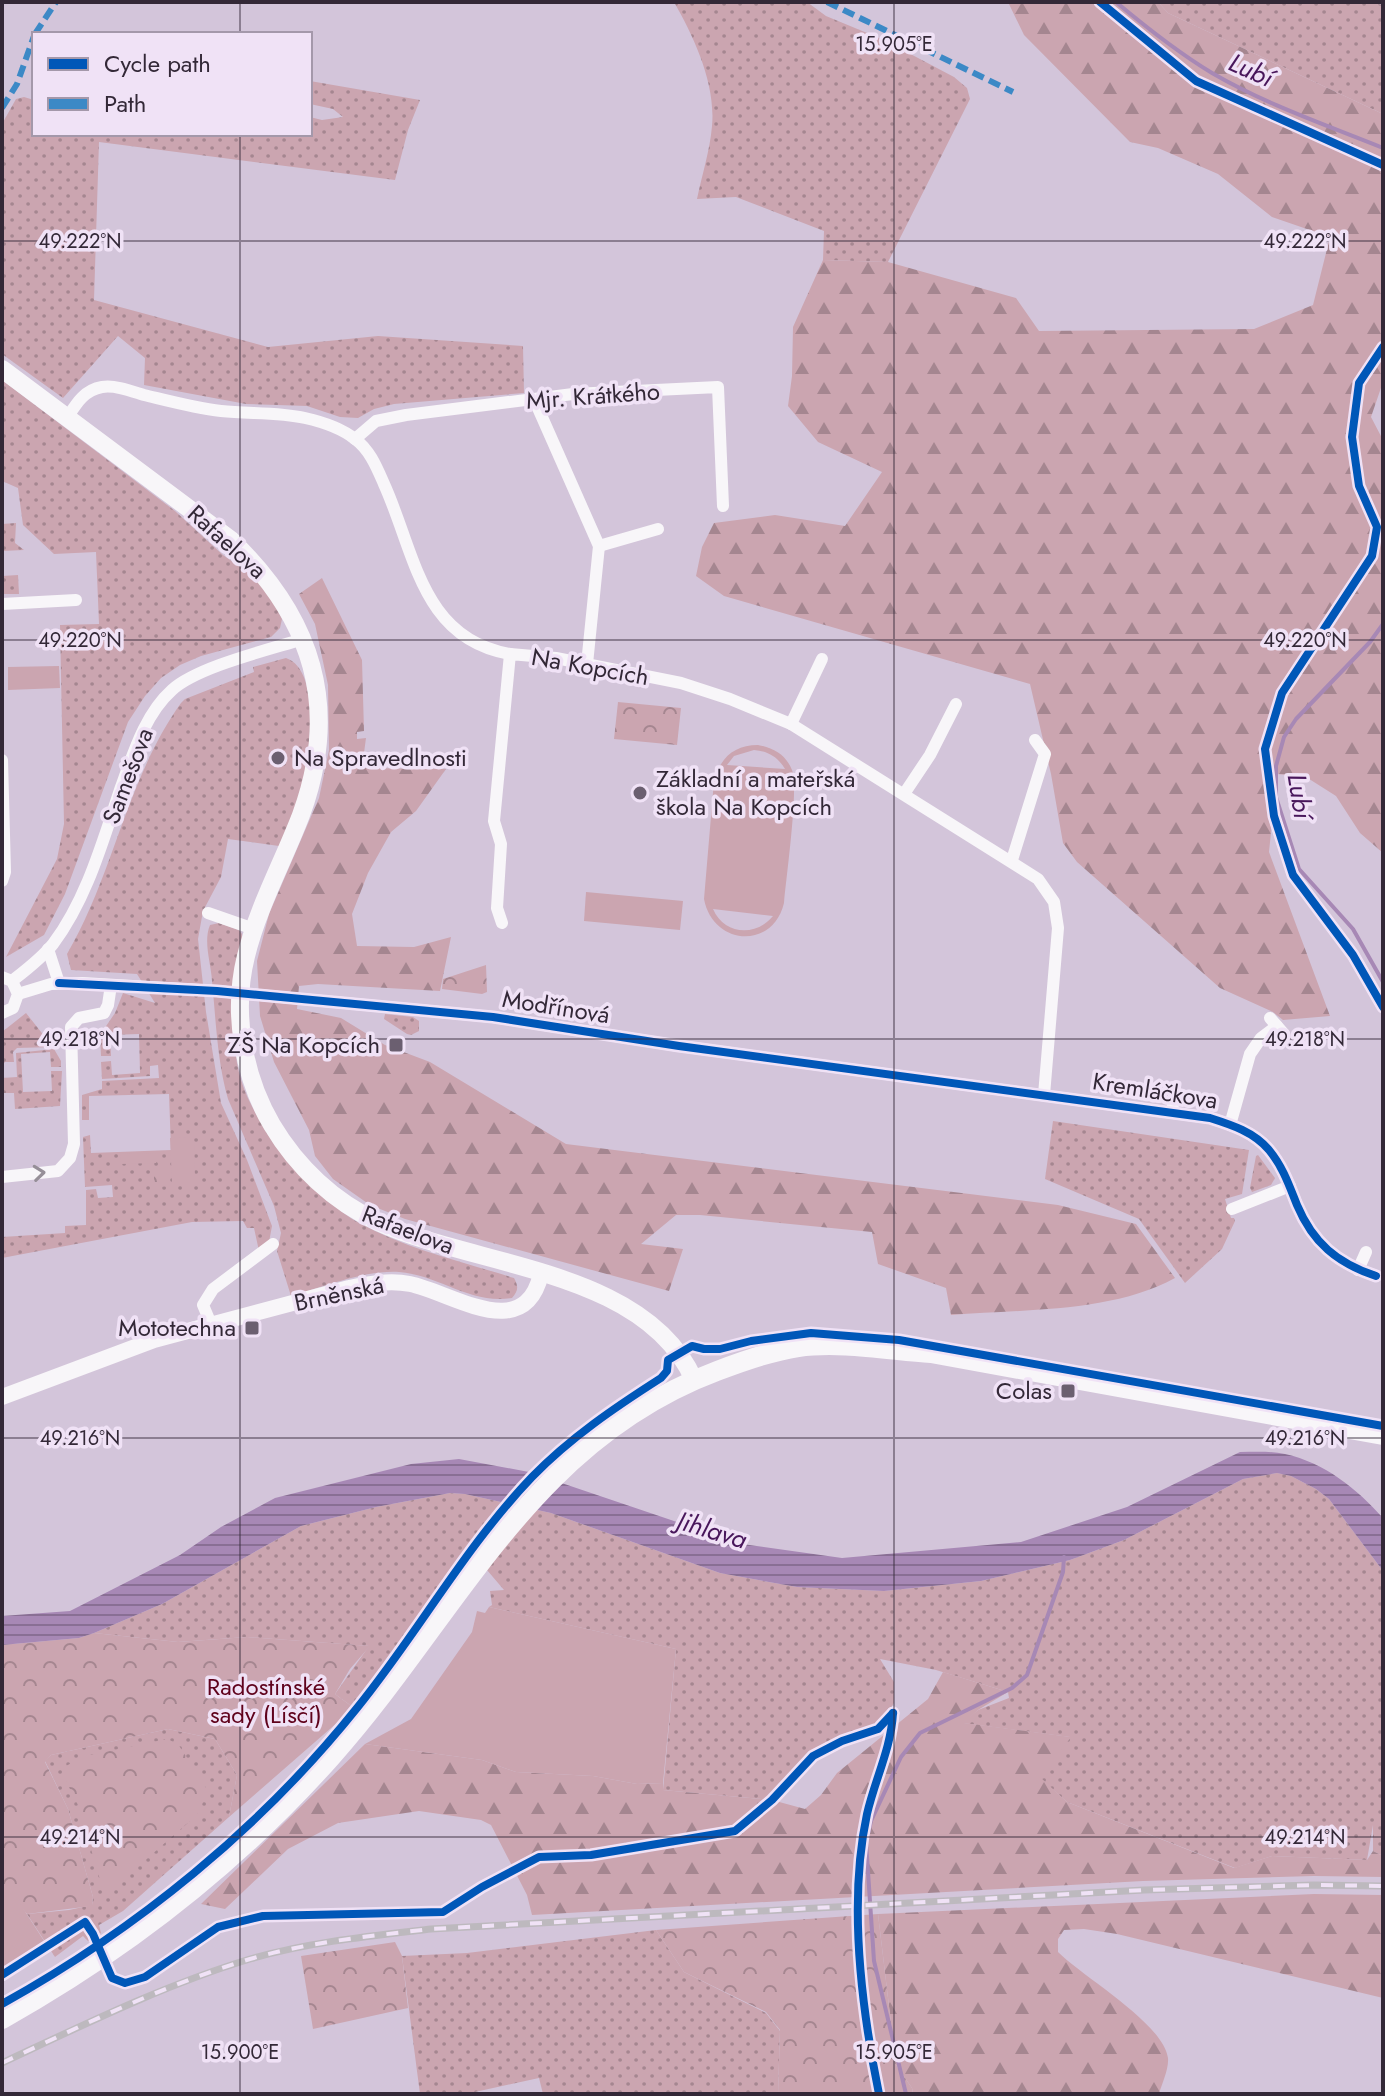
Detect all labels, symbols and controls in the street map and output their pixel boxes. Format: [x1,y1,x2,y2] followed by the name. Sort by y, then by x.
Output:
[855,30,933,59] text: 15.905°E
[32,32,312,136] legend
[1223,43,1282,98] water label: Lubí
[104,46,211,81] text: Cycle path
[104,86,146,121] text: Path
[39,227,121,256] text: 49.222°N
[1264,227,1346,256] text: 49.222°N
[525,373,661,418] street label: Mjr. Krátkého
[180,496,275,587] street label: Rafaelova
[38,626,122,655] text: 49.220°N
[1263,626,1347,655] text: 49.220°N
[529,639,652,694] street label: Na Kopcích
[93,723,162,829] street label: Samešova
[294,740,467,775] place label: Na Spravedlnosti
[269,749,287,767] marker: Na Spravedlnosti
[656,761,855,824] place label: Základní a mateřská škola Na Kopcích
[1278,771,1323,825] water label: Lubí
[631,784,649,802] marker: Základní a mateřská škola Na Kopcích
[500,981,612,1032] street label: Modřínová
[40,1025,120,1054] text: 49.218°N
[1265,1025,1345,1054] text: 49.218°N
[228,1027,380,1062] place label: ZŠ Na Kopcích
[387,1036,405,1054] marker: ZŠ Na Kopcích
[1090,1063,1220,1118] street label: Kremláčkova
[33,1165,46,1182] one-way arrow
[357,1196,459,1263] street label: Rafaelova
[291,1267,387,1320] street label: Brněnská
[118,1310,236,1345] place label: Mototechna
[243,1319,261,1337] marker: Mototechna
[996,1373,1052,1408] place label: Colas
[1059,1382,1077,1400] marker: Colas
[40,1424,120,1453] text: 49.216°N
[1265,1424,1345,1453] text: 49.216°N
[668,1500,752,1559] water label: Jihlava
[207,1669,325,1732] park label: Radostínské sady (Lísčí)
[40,1823,120,1852] text: 49.214°N
[1265,1823,1345,1852] text: 49.214°N
[201,2038,279,2067] text: 15.900°E
[855,2038,933,2067] text: 15.905°E

